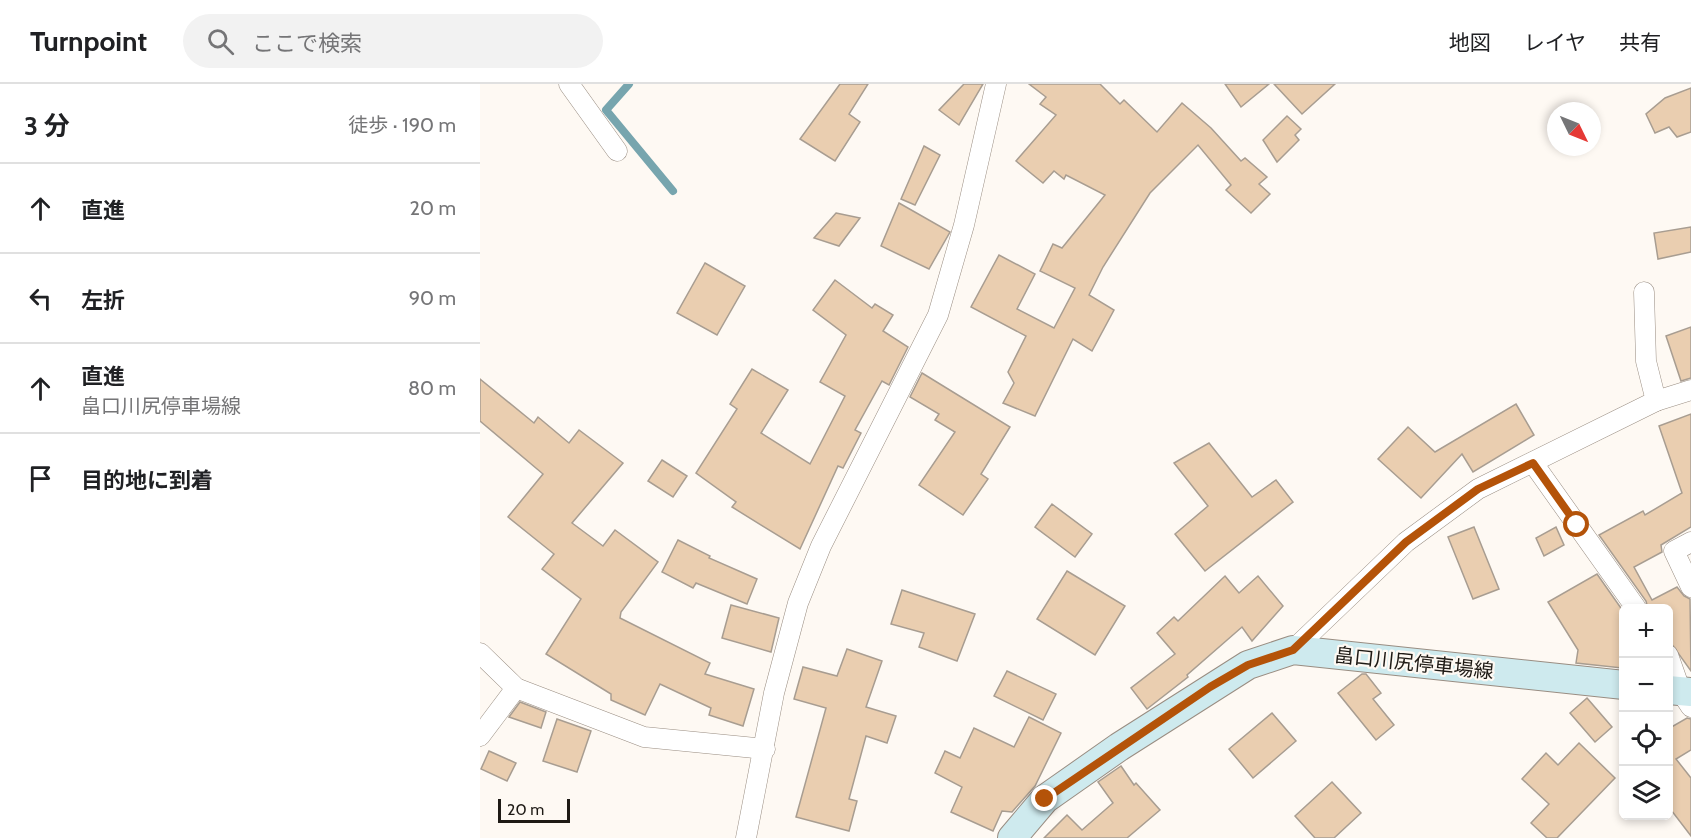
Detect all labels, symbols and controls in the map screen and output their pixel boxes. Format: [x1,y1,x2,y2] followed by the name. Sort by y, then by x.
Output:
[183,14,603,68] search box
[30,24,147,58] text: Turnpoint
[204,25,237,58] icon: search
[252,30,362,57] text: ここで検索
[1449,30,1491,55] text: 地図
[1524,30,1586,55] text: レイヤ
[1619,30,1661,55] text: 共有
[1547,102,1601,156] north arrow
[24,110,70,142] text: 3 分
[348,113,456,137] text: 徒歩 · 190 m
[24,192,57,225] icon: ahead
[410,196,456,220] text: 20 m
[81,197,125,224] text: 直進
[24,282,57,315] icon: left
[409,286,456,310] text: 90 m
[81,287,125,314] text: 左折
[81,363,125,390] text: 直進
[24,372,57,405] icon: ahead
[408,376,456,400] text: 80 m
[81,394,241,418] text: 畠口川尻停車場線
[24,462,57,495] icon: arrive
[81,467,213,494] text: 目的地に到着
[1563,511,1589,537] route start
[1619,604,1673,820] map controls
[1619,604,1673,658] button: +
[1333,643,1495,683] street label: 畠口川尻停車場線
[1619,658,1673,712] button: −
[1619,712,1673,766] button: locate
[1619,766,1673,820] button: layers
[1031,785,1057,811] route end
[498,796,570,824] scale bar
[507,800,544,819] text: 20 m

